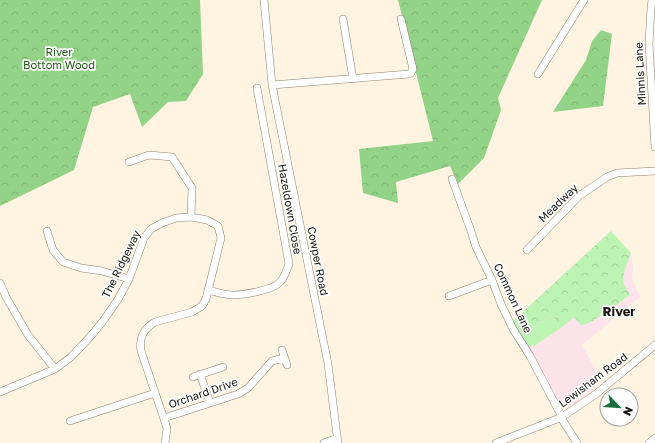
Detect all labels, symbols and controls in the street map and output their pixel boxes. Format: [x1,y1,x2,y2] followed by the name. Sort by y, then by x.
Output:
[631,42,648,106] street label: Minnis Lane
[23,45,95,71] park label: River Bottom Wood
[276,163,305,255] street label: Hazeldown Close
[535,181,580,225] street label: Meadway
[305,225,332,297] street label: Cowper Road
[99,228,143,300] street label: The Ridgeway
[492,261,535,335] street label: Common Lane
[603,303,635,319] district label: River
[556,350,630,410] street label: Lewisham Road
[167,375,239,410] street label: Orchard Drive
[599,387,639,427] north arrow
[621,405,636,418] text: N

